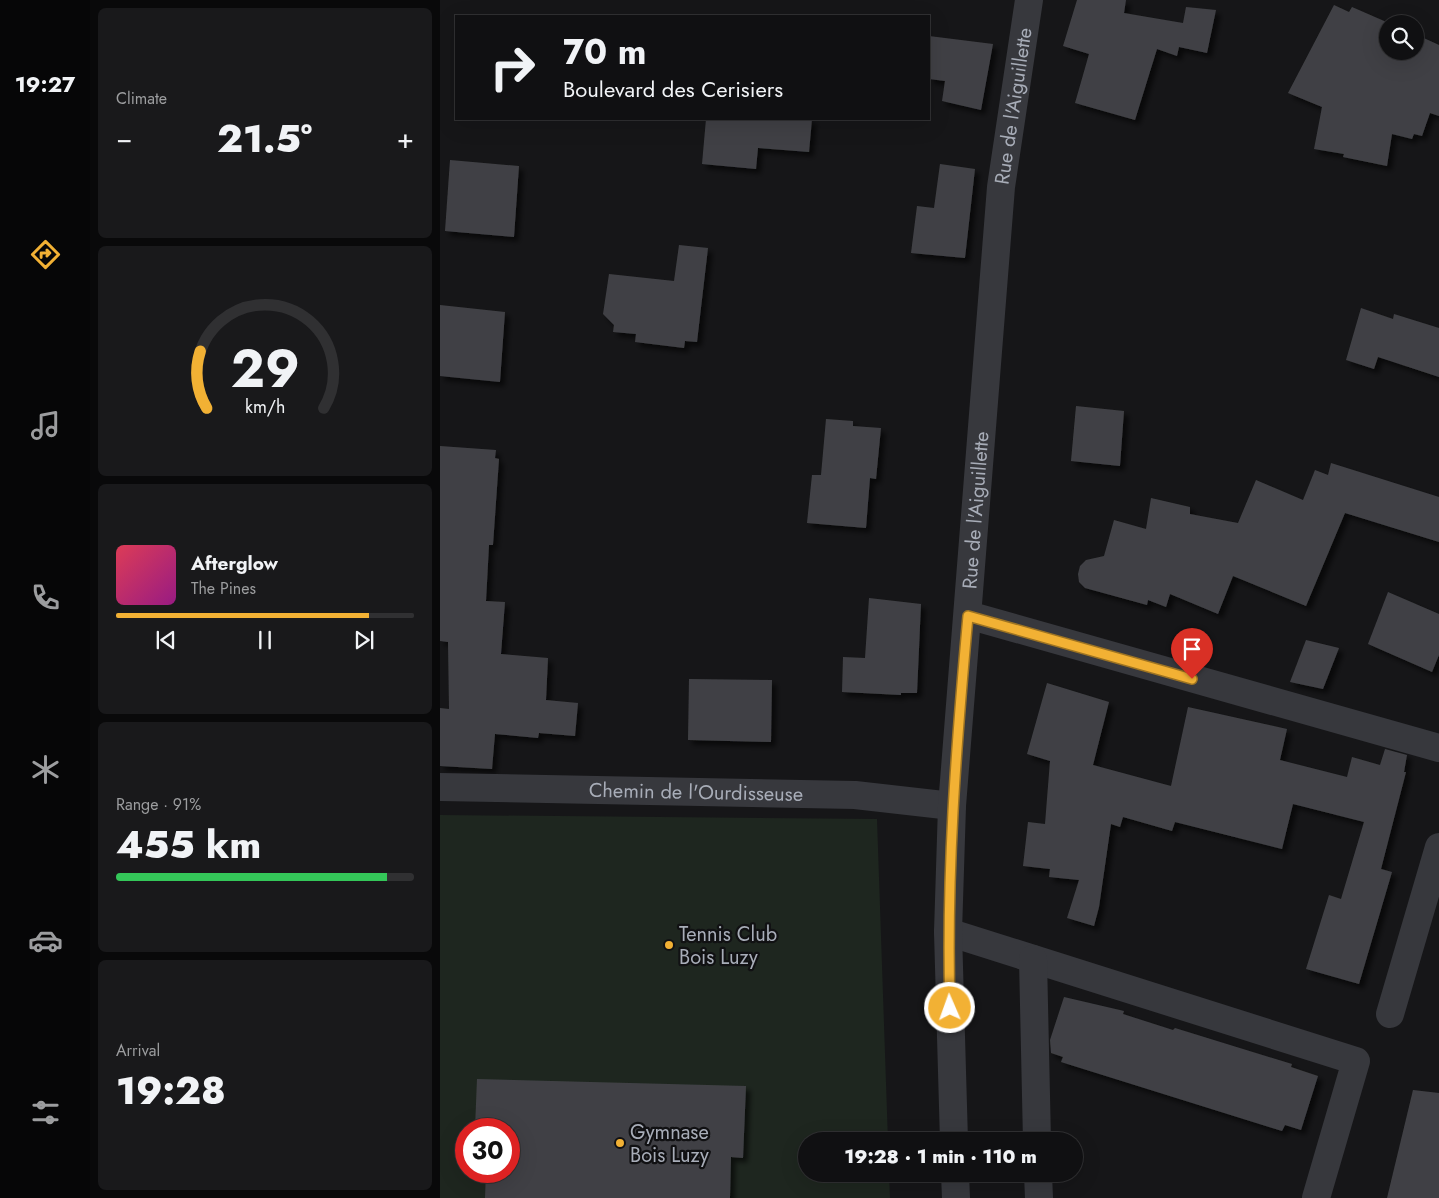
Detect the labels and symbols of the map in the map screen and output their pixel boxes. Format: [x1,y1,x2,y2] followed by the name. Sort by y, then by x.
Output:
[988,26,1040,186] street label: Rue de l'Aiguillette
[955,430,997,590] street label: Rue de l'Aiguillette
[1171,628,1213,679] pin
[588,776,803,809] street label: Chemin de l'Ourdisseuse
[679,920,777,972] place label: Tennis Club Bois Luzy
[663,939,675,951] marker: Tennis Club Bois Luzy
[923,981,975,1033] position arrow
[455,1118,520,1183] speed limit sign: 30
[630,1118,709,1170] place label: Gymnase Bois Luzy
[614,1137,626,1149] marker: Gymnase Bois Luzy

